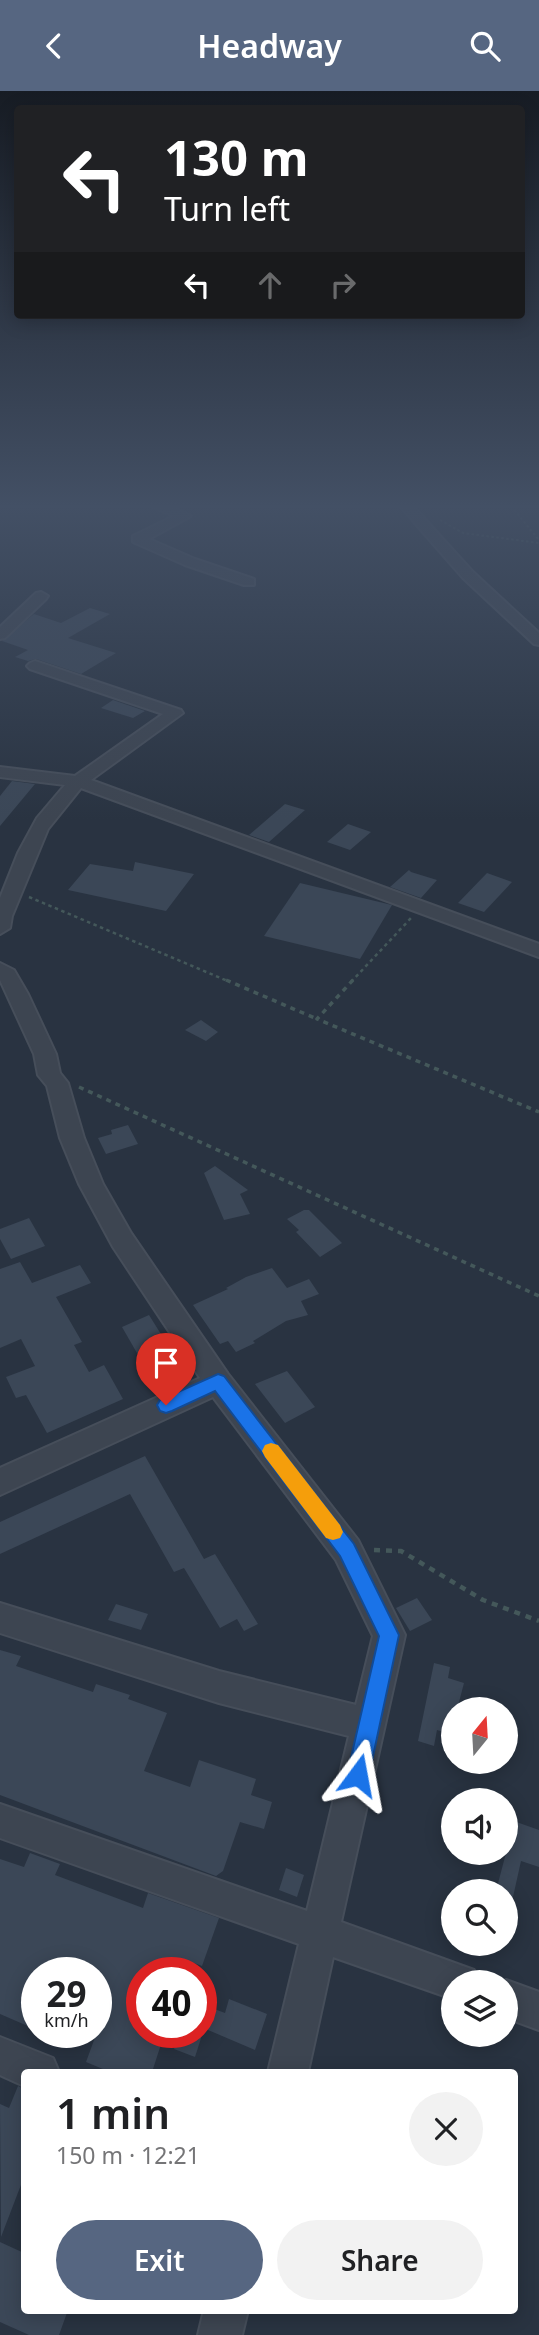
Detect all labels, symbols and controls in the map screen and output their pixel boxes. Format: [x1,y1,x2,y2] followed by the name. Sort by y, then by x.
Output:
[197,24,342,67] text: Headway
[35,27,73,65] icon: back
[466,27,504,65] icon: search
[164,124,309,190] text: 130 m
[49,133,140,224] icon: left
[164,187,290,230] text: Turn left
[178,266,216,304] icon: left
[251,266,289,304] icon: ahead
[324,266,362,304] icon: right
[136,1333,196,1405] pin
[147,1344,185,1382] icon: arrive
[441,1697,518,1775] north arrow
[441,1697,518,2047] map controls
[321,1738,395,1812] position arrow
[441,1788,518,1865] button: sound
[441,1879,518,1956] button: search
[126,1957,217,2048] speed limit sign: 40
[46,1970,87,2017] text: 29
[441,1970,518,2047] button: layers
[44,2008,89,2032] text: km/h
[56,2084,170,2141] text: 1 min
[409,2092,483,2166] button: close
[56,2139,200,2171] text: 150 m · 12:21
[56,2220,263,2300] button: Exit
[277,2220,483,2300] button: Share

